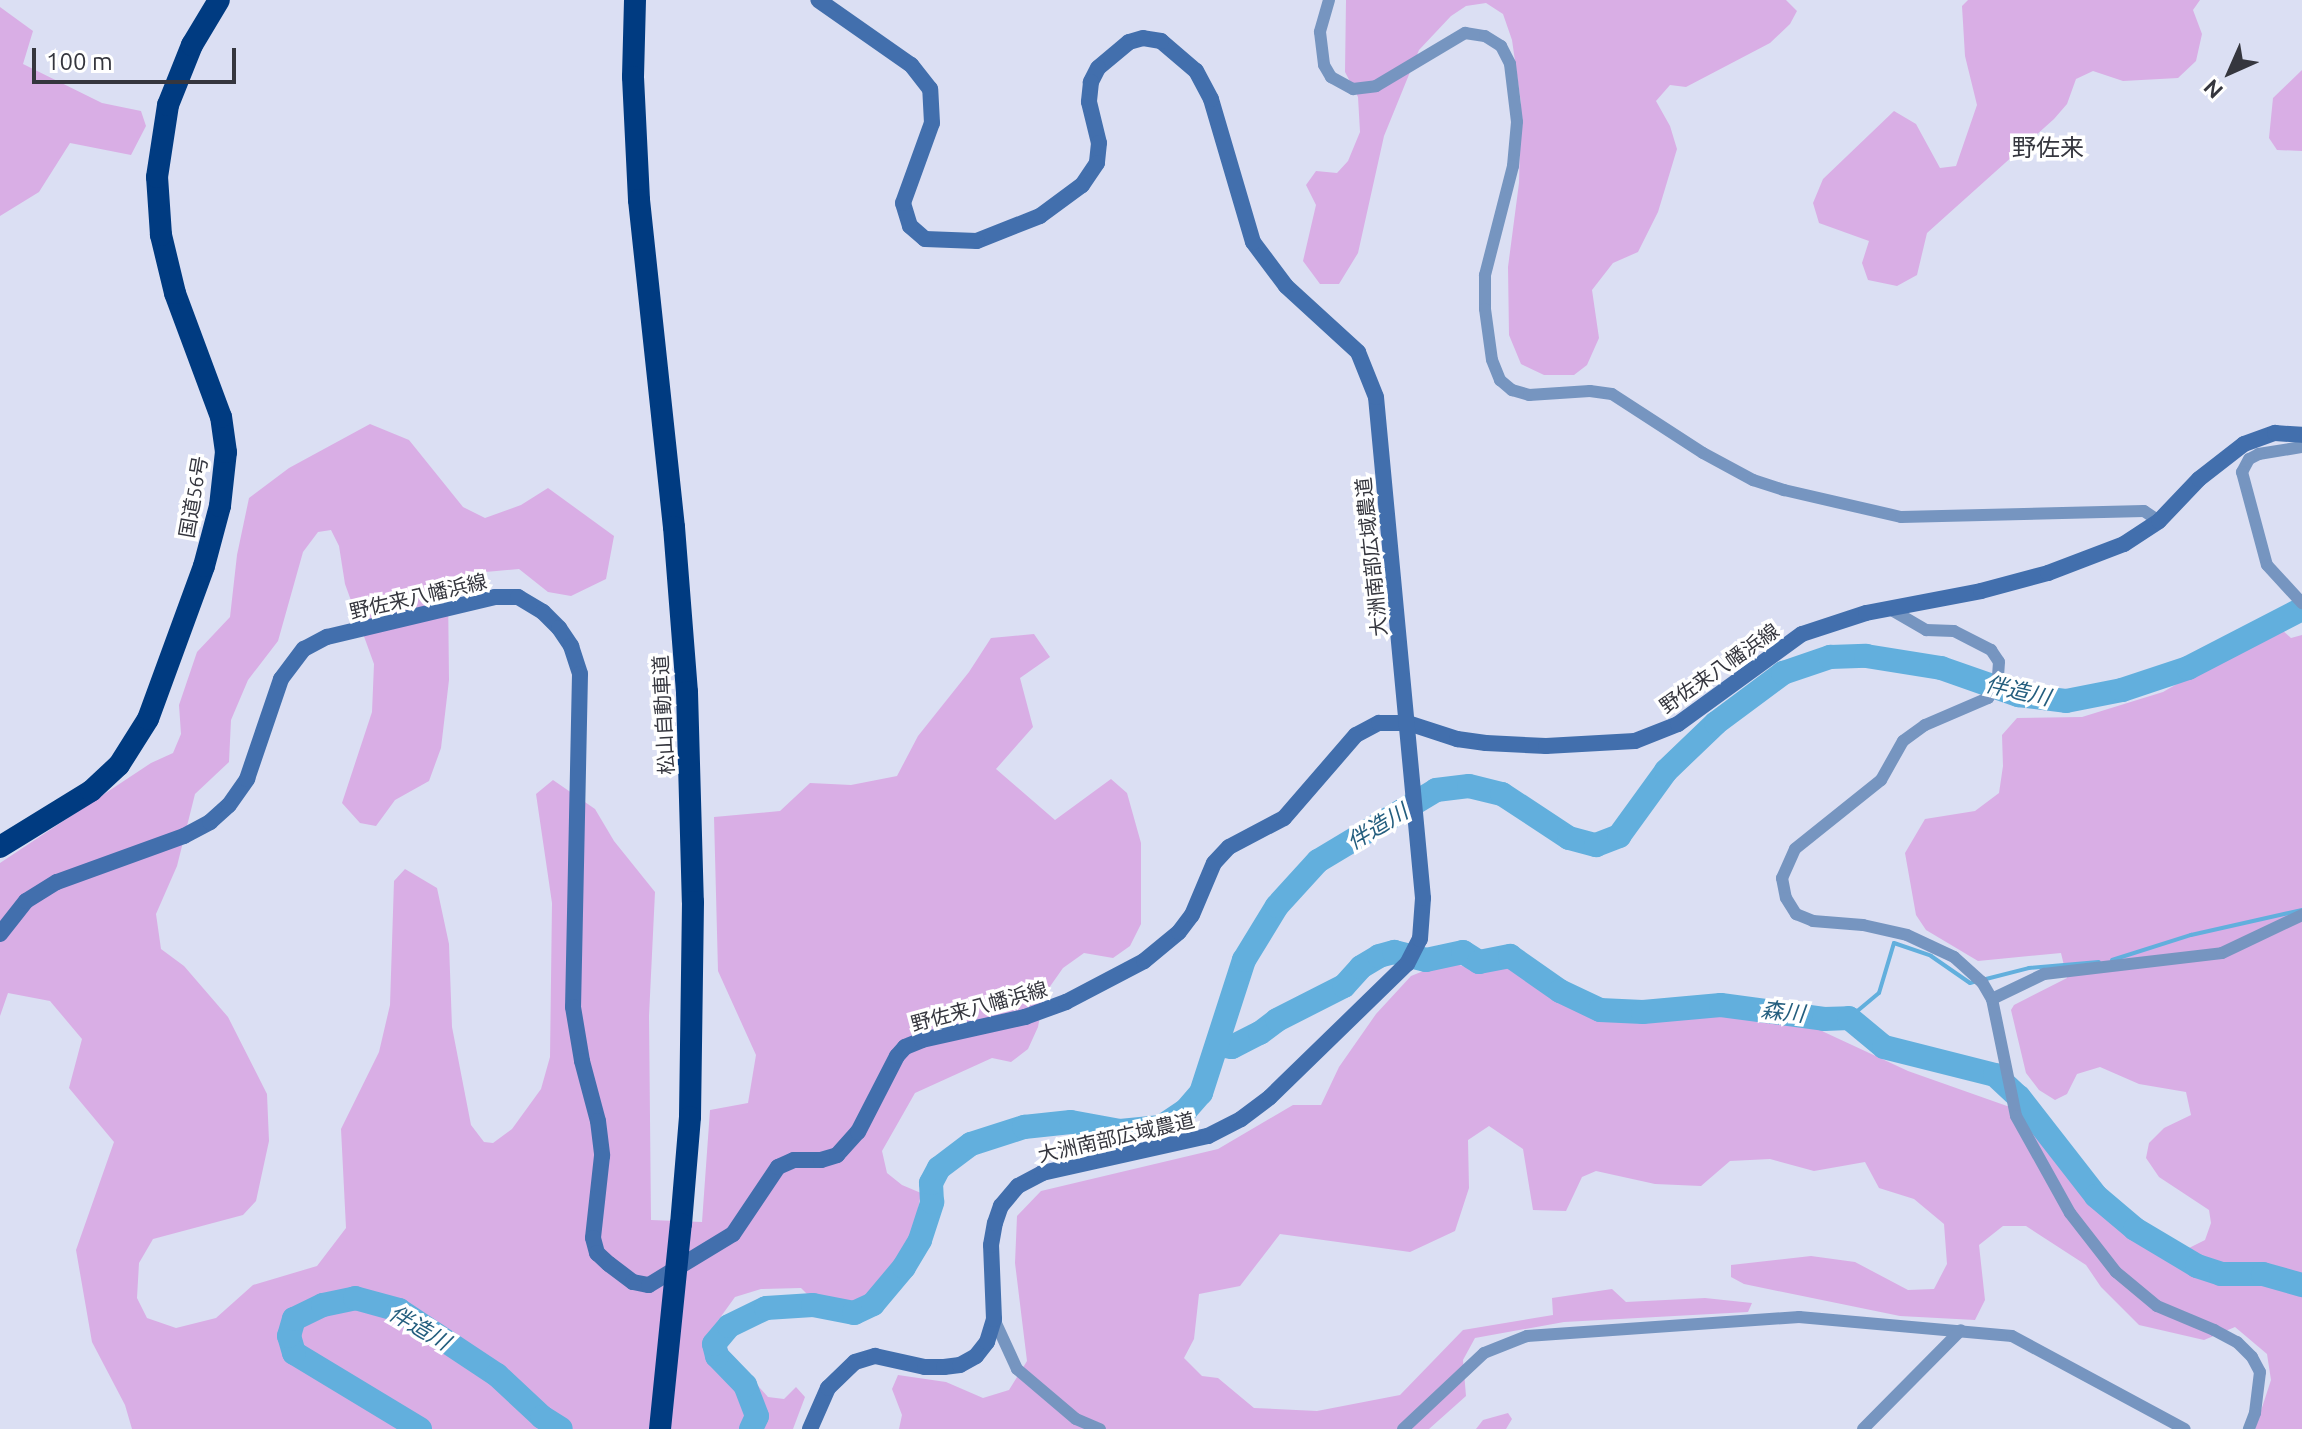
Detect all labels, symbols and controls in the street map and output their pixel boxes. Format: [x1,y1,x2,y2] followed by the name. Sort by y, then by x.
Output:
[36,32,240,82] scale bar
[2190,32,2270,112] north arrow
[46,48,113,75] text: 100 m
[2198,75,2227,104] text: N
[2012,134,2084,162] district label: 野佐来
[174,454,212,540] street label: 国道56号
[1351,476,1391,638] street label: 大洲南部広域農道
[347,569,489,623] street label: 野佐来八幡浜線
[1655,618,1783,718] street label: 野佐来八幡浜線
[648,654,678,776] street label: 松山自動車道
[1983,670,2053,710] water label: 伴造川
[1342,798,1412,854] water label: 伴造川
[908,976,1050,1036] street label: 野佐来八幡浜線
[1760,996,1806,1026] water label: 森川
[1035,1107,1197,1167] street label: 大洲南部広域農道
[385,1299,455,1355] water label: 伴造川

